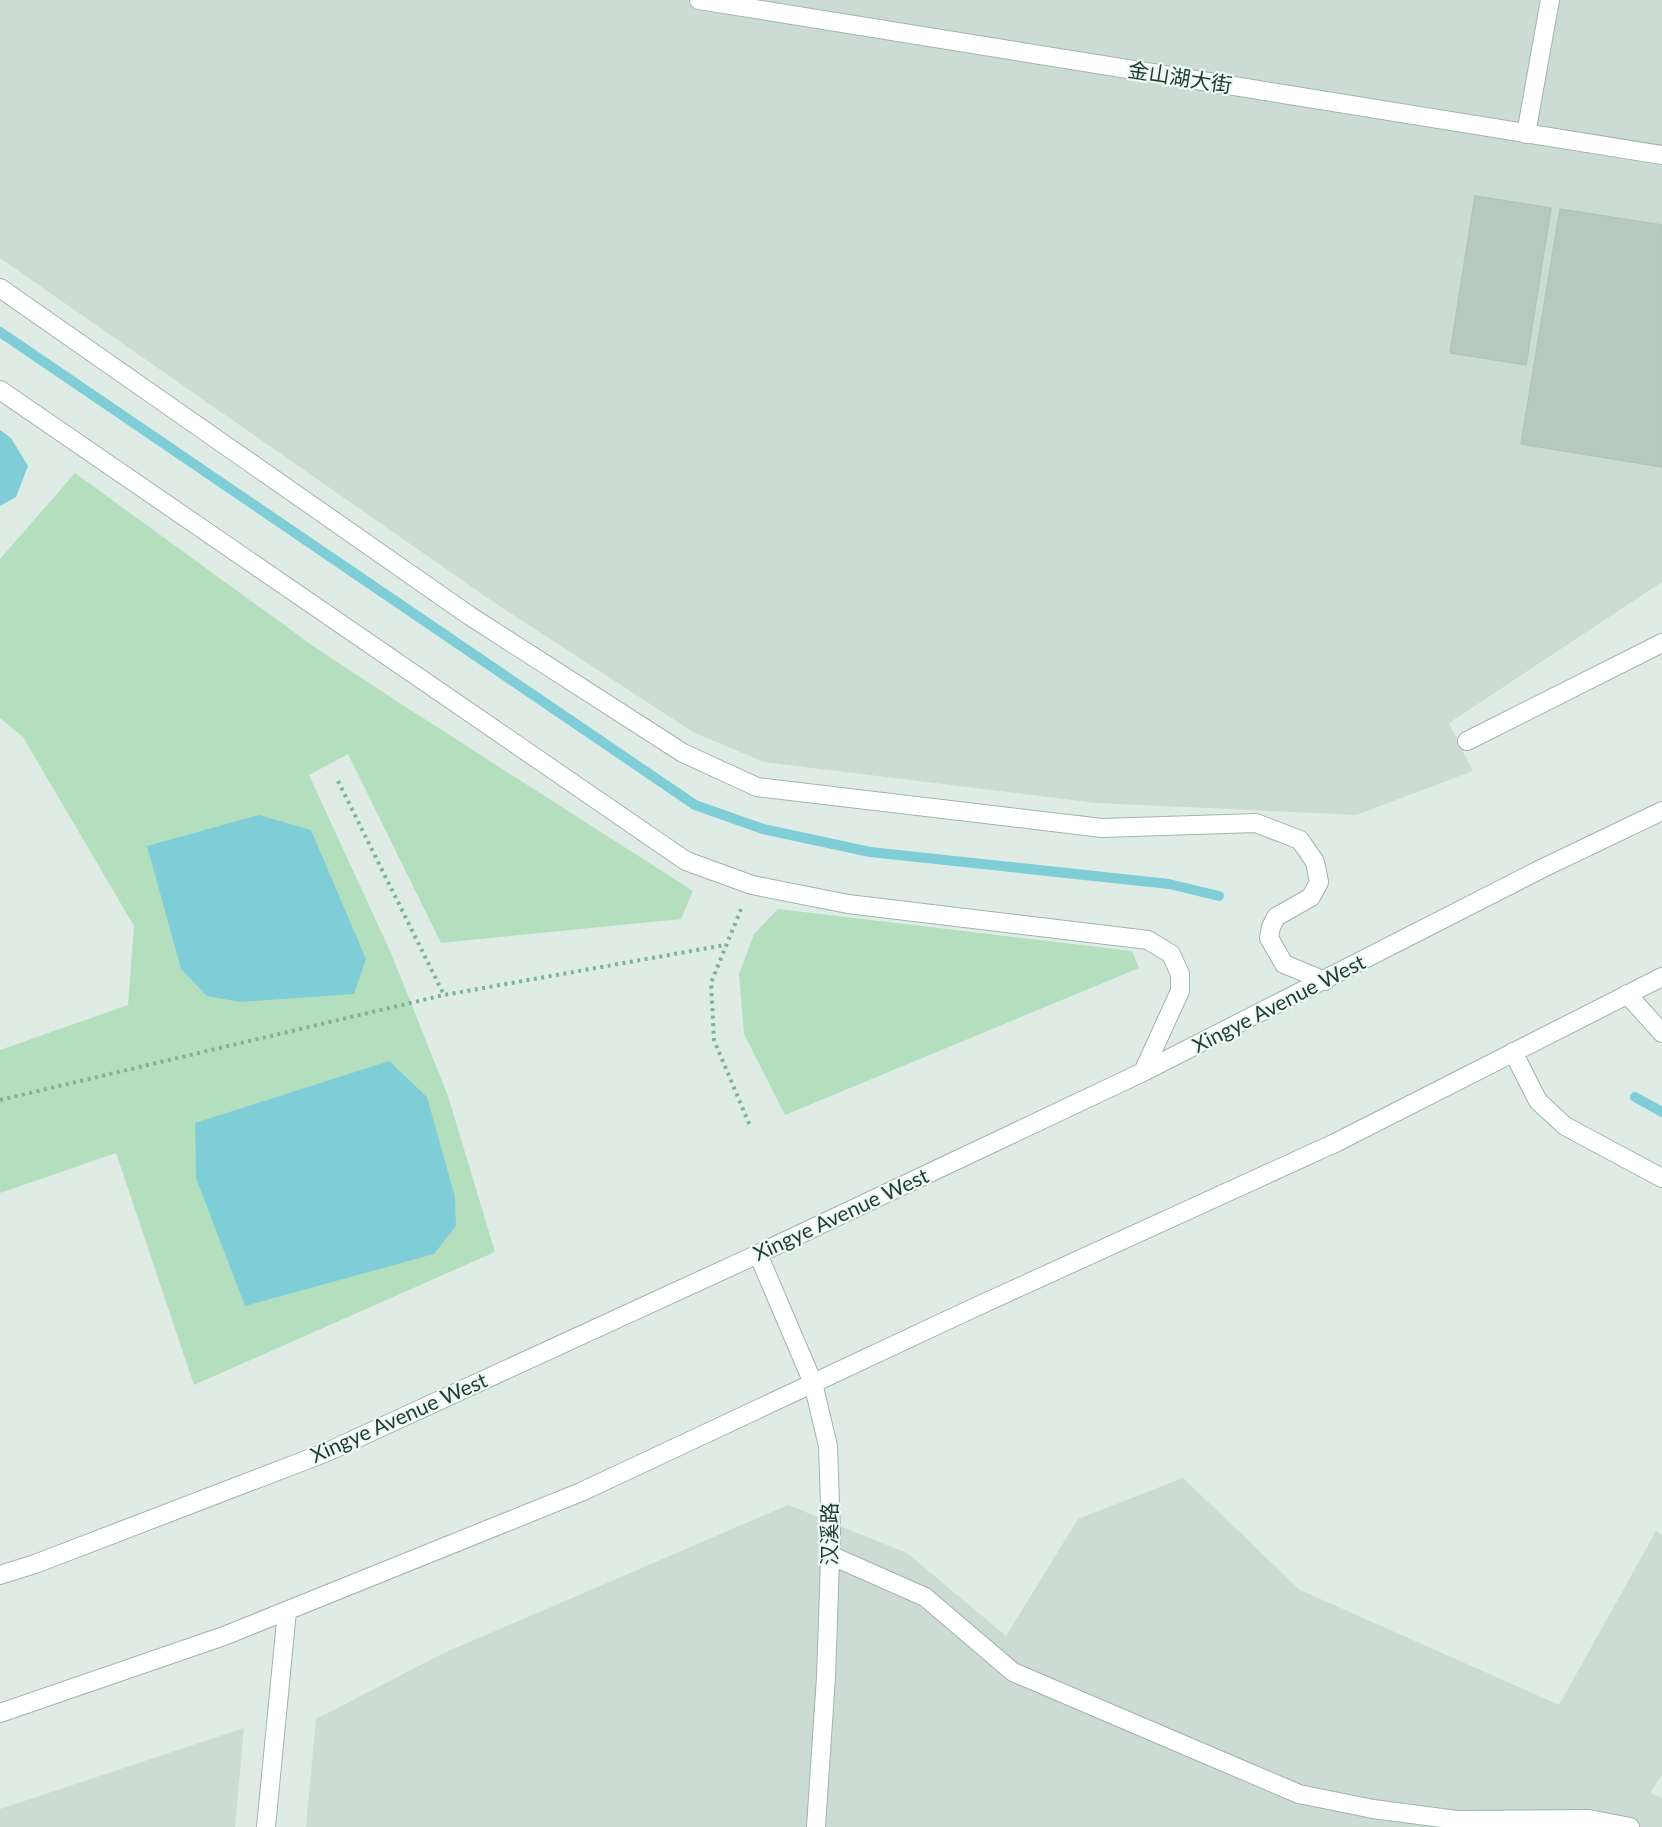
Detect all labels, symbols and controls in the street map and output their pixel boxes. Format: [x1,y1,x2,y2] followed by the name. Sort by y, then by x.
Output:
[1126,56,1234,97] street label: 金山湖大街
[1188,948,1369,1057] street label: Xingye Avenue West
[749,1162,932,1265] street label: Xingye Avenue West
[306,1366,491,1467] street label: Xingye Avenue West
[816,1503,841,1566] street label: 汉溪路

